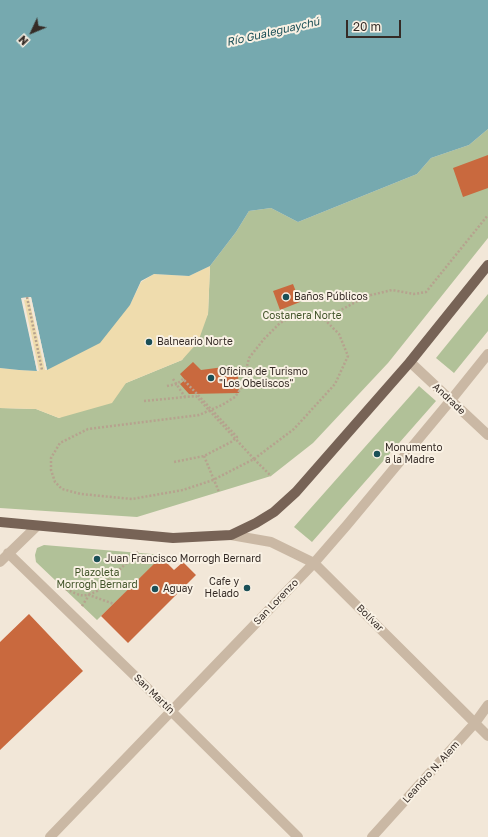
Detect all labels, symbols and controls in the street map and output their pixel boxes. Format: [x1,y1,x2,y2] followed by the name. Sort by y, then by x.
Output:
[12,12,52,52] north arrow
[348,12,403,38] scale bar
[225,15,321,49] water label: Río Gualeguaychú
[353,19,381,34] text: 20 m
[15,33,31,48] text: N
[294,291,368,303] place label: Baños Públicos
[281,292,291,302] marker: Baños Públicos
[262,310,342,322] park label: Costanera Norte
[157,336,233,348] place label: Balneario Norte
[144,337,154,347] marker: Balneario Norte
[219,366,308,390] place label: Oficina de Turismo "Los Obeliscos"
[206,373,216,383] marker: Oficina de Turismo "Los Obeliscos"
[430,381,468,417] street label: Andrade
[385,442,442,466] place label: Monumento a la Madre
[372,449,382,459] marker: Monumento a la Madre
[105,553,261,565] place label: Juan Francisco Morrogh Bernard
[92,554,102,564] marker: Juan Francisco Morrogh Bernard
[56,567,138,590] park label: Plazoleta Morrogh Bernard
[205,576,239,600] place label: Cafe y Helado
[251,577,301,627] street label: San Lorenzo
[163,583,193,595] place label: Aguay
[242,583,252,593] marker: Cafe y Helado
[150,584,160,594] marker: Aguay
[354,602,386,634] street label: Bolívar
[131,672,177,716] street label: San Martín
[400,739,462,805] street label: Leandro N. Alem

